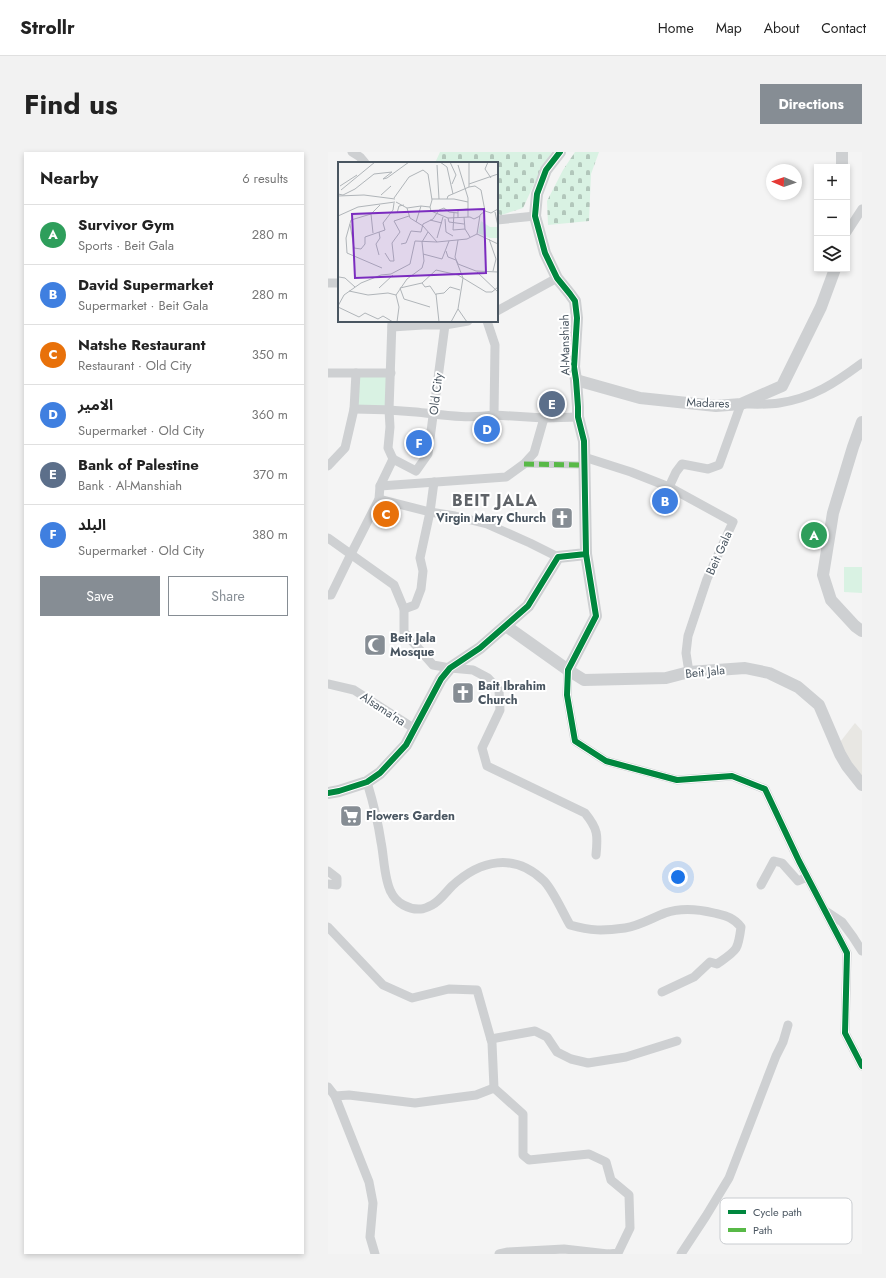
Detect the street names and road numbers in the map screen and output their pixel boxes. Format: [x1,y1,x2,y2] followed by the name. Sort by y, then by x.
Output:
[555,314,575,376] street label: Al-Manshiah
[424,371,448,416] street label: Old City
[686,393,730,413] street label: Madares
[701,528,737,578] street label: Beit Gala
[684,661,726,683] street label: Beit Jala
[357,688,409,731] street label: Alsama'na

